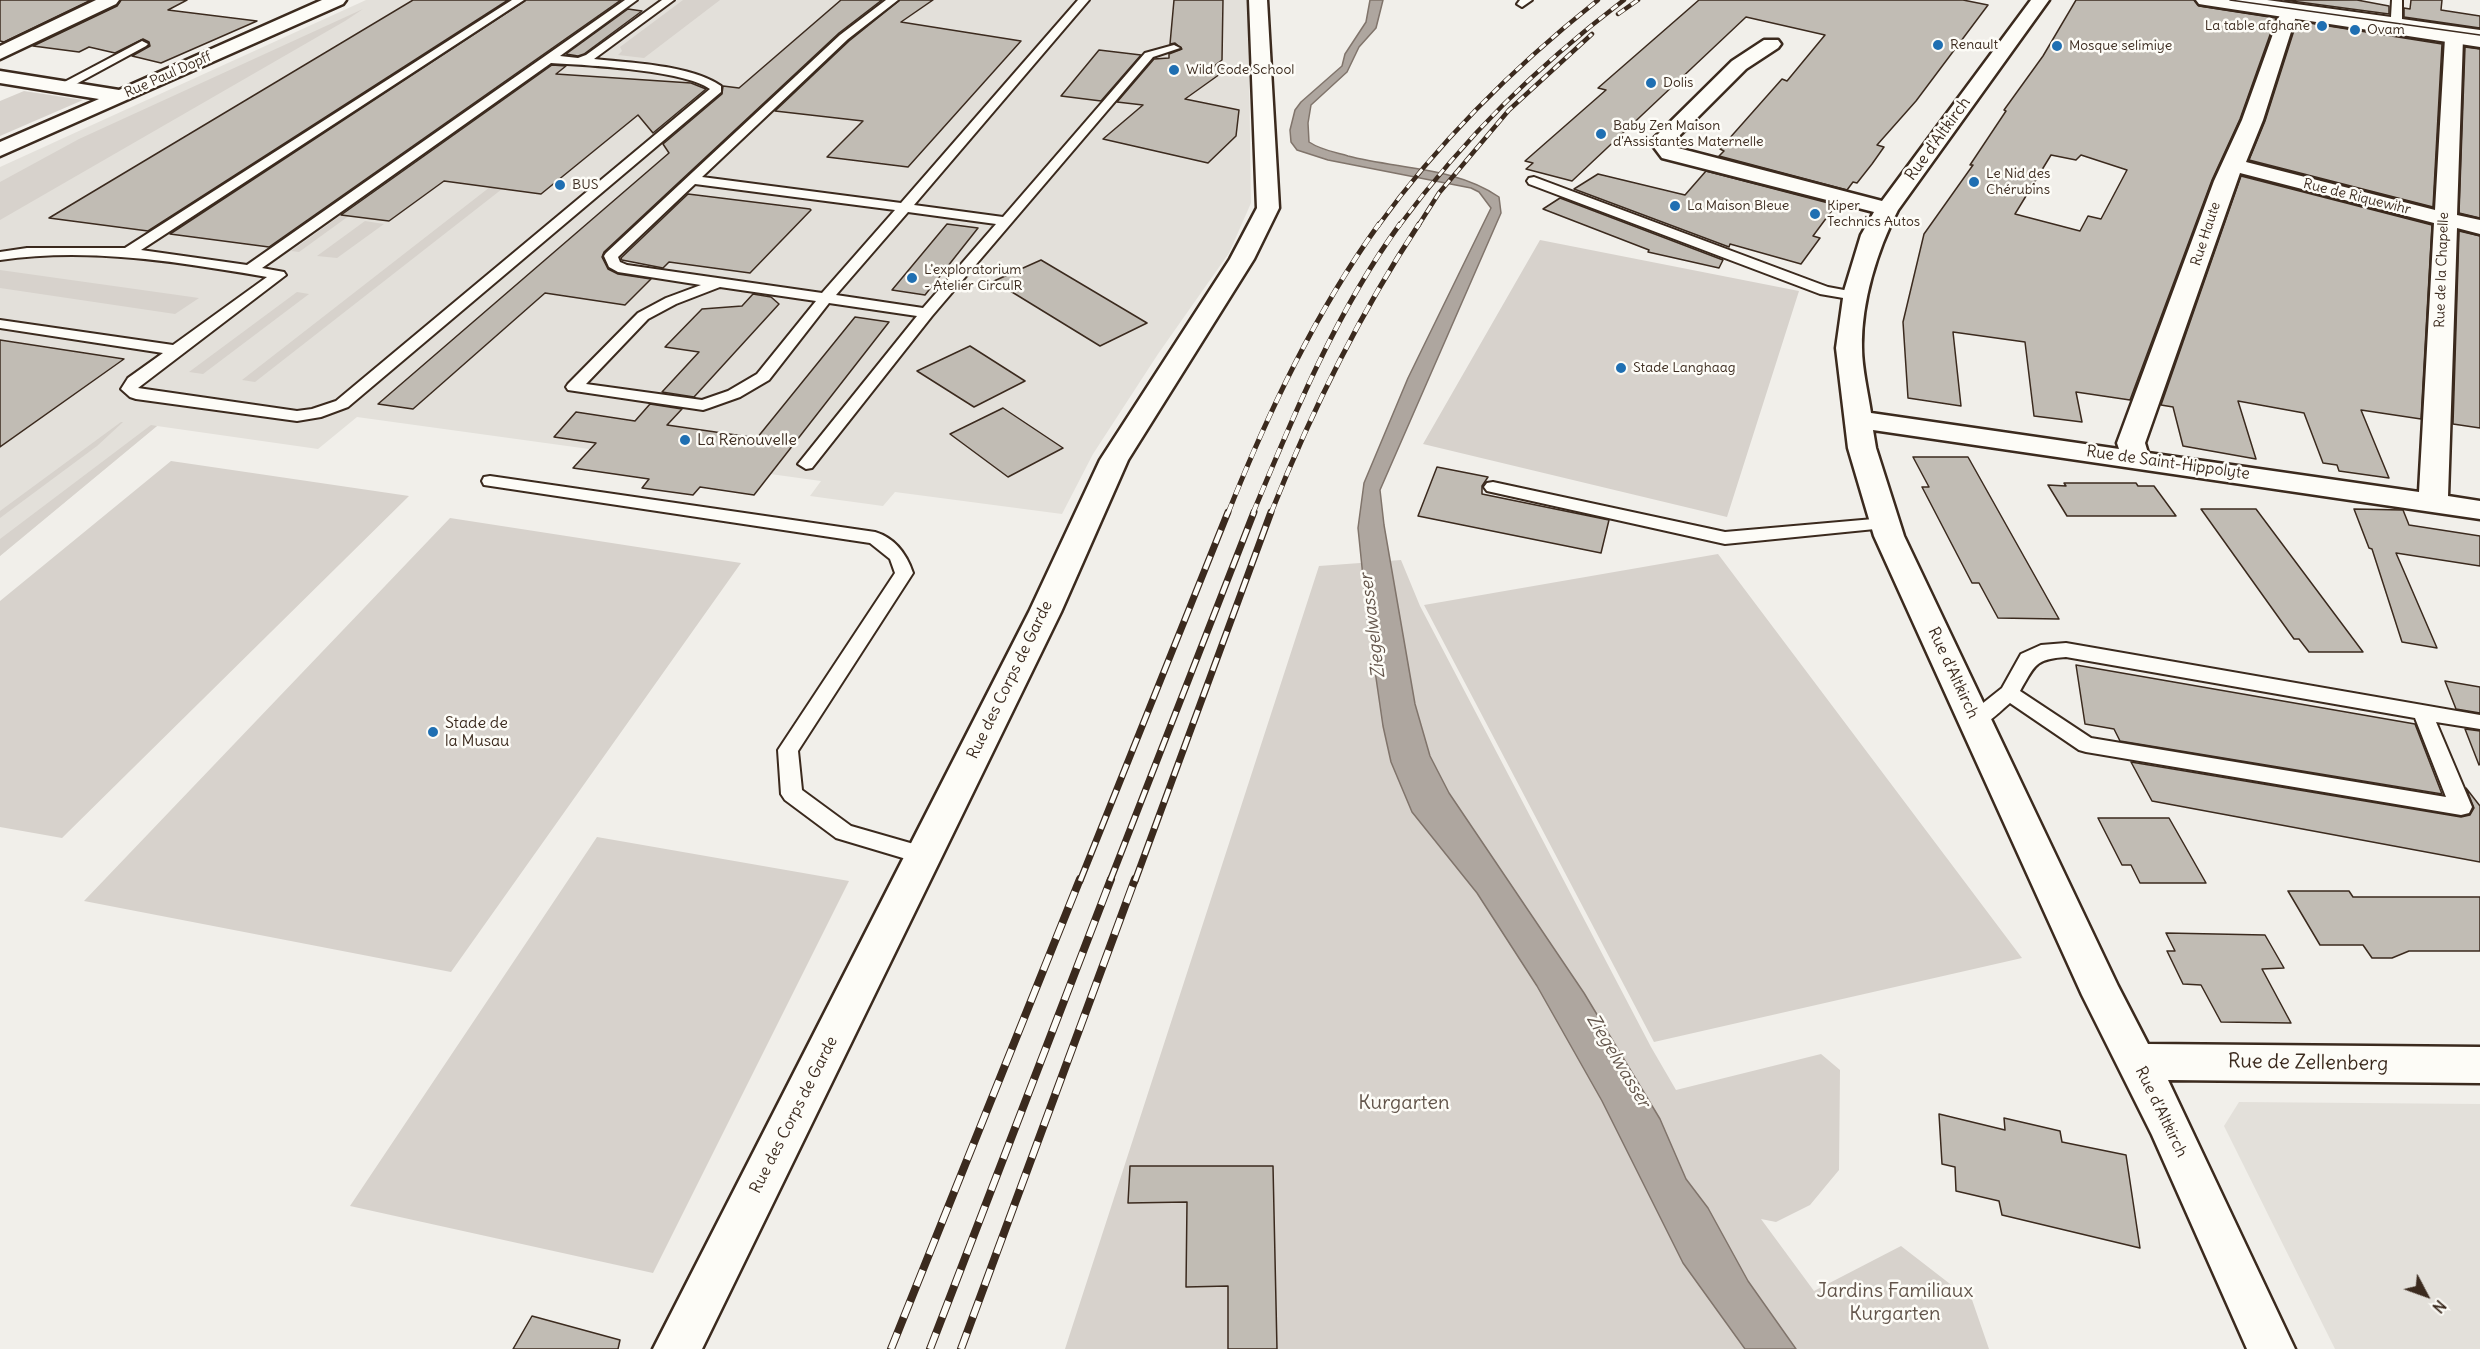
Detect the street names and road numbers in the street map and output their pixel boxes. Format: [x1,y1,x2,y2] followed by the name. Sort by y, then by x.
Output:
[122,48,214,102] street label: Rue Paul Dopff
[1901,94,1975,184] street label: Rue d'Altkirch
[2302,176,2412,218] street label: Rue de Riquewihr
[2188,200,2224,268] street label: Rue Haute
[2432,212,2452,328] street label: Rue de la Chapelle
[2085,442,2251,484] street label: Rue de Saint-Hippolyte
[963,598,1057,762] street label: Rue des Corps de Garde
[1924,624,1982,722] street label: Rue d'Altkirch
[746,1033,842,1197] street label: Rue des Corps de Garde
[2228,1050,2388,1076] street label: Rue de Zellenberg
[2131,1064,2191,1160] street label: Rue d'Altkirch

